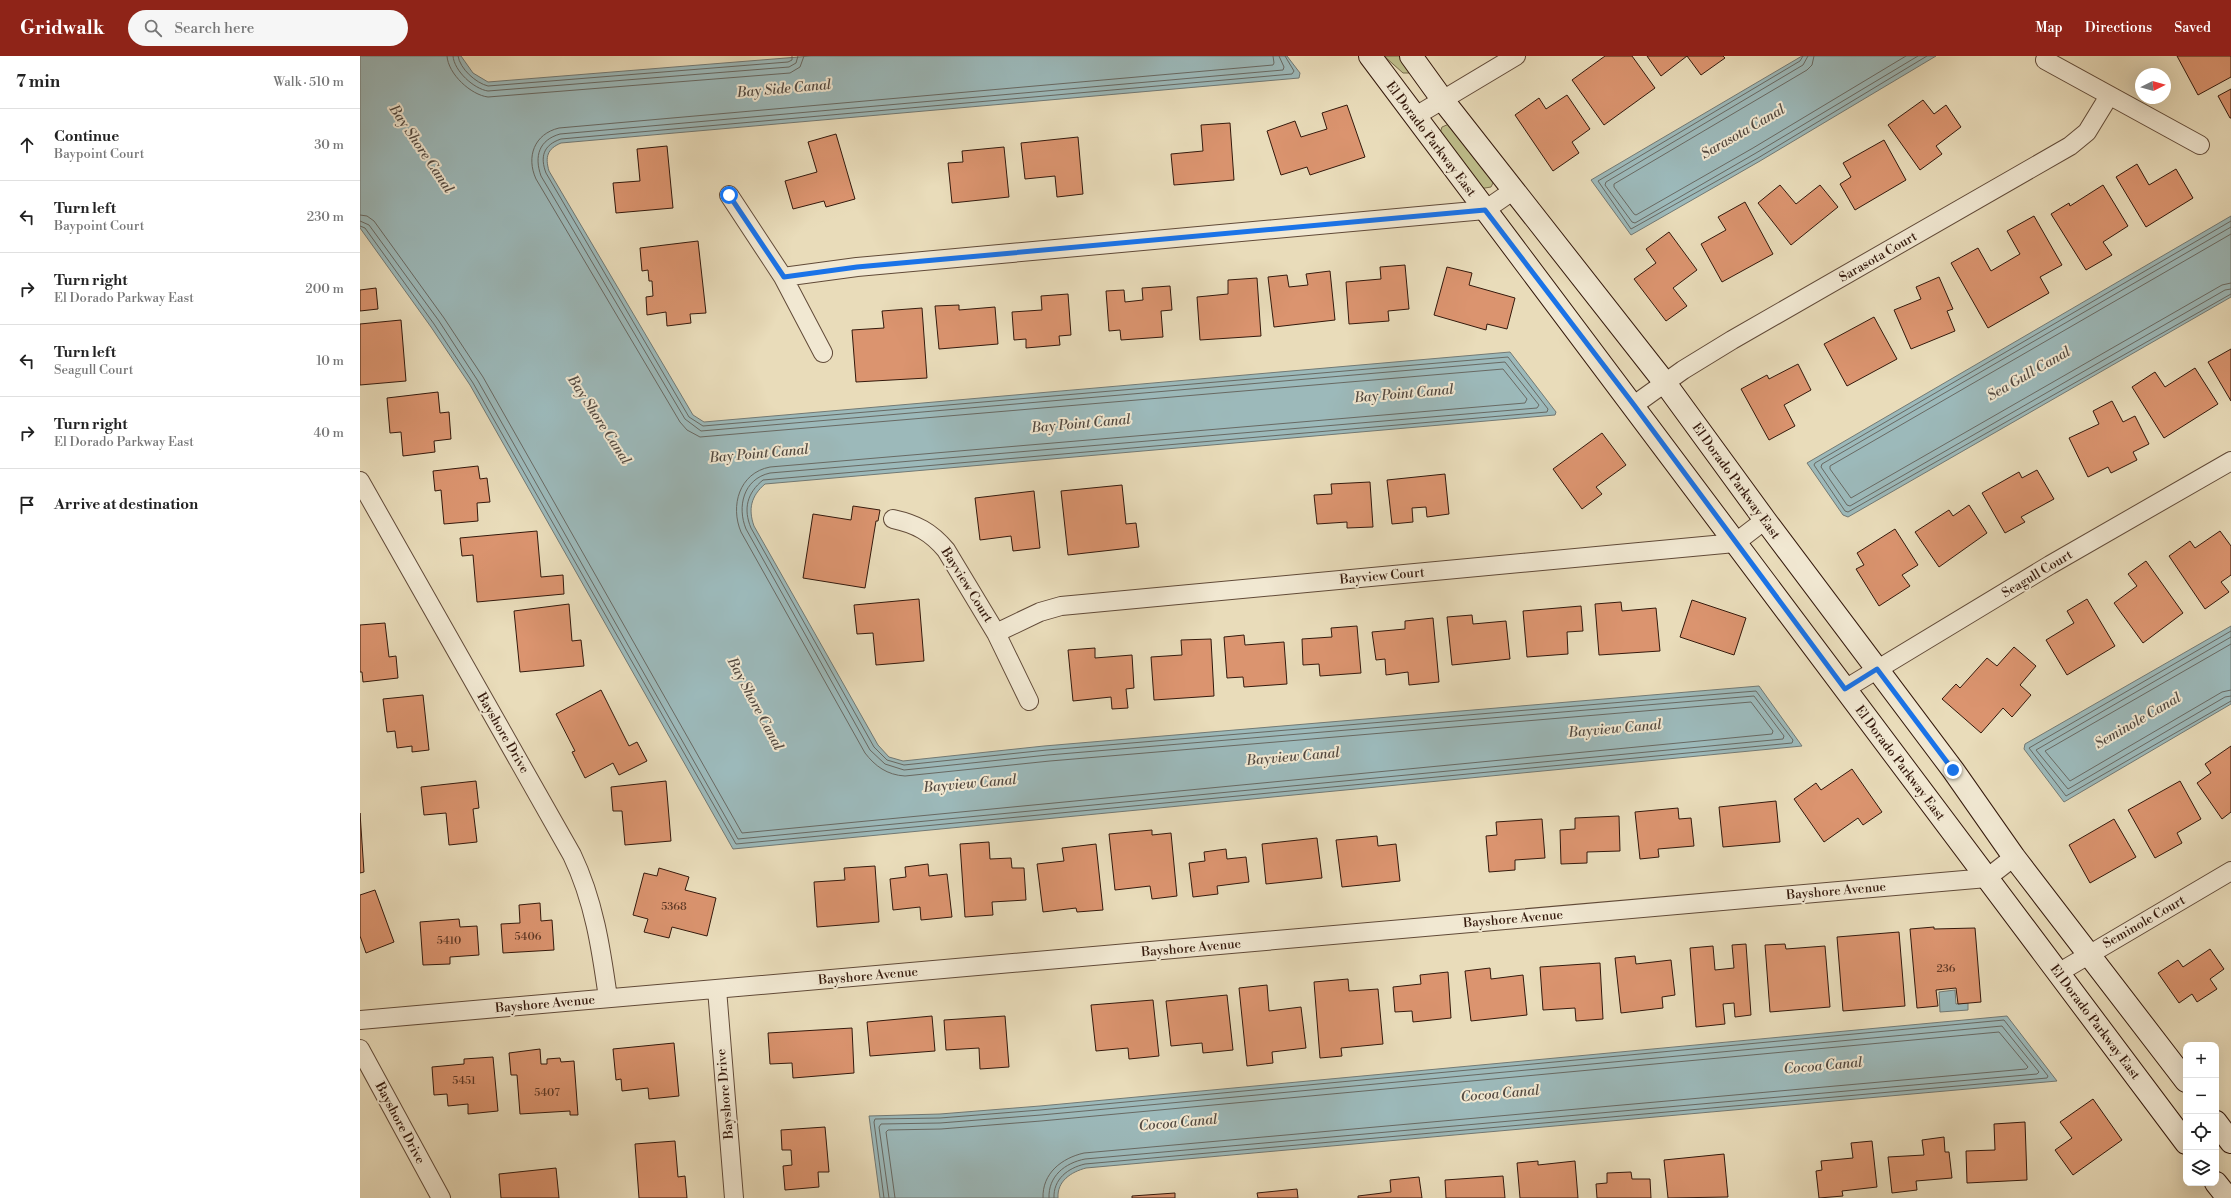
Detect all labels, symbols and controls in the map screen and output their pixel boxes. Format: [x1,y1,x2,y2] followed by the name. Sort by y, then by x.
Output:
[128,10,408,46] search box
[20,16,104,40] text: Gridwalk
[142,17,164,39] icon: search
[174,19,254,38] text: Search here
[2035,19,2063,37] text: Map
[2085,19,2152,37] text: Directions
[2174,19,2211,37] text: Saved
[2135,68,2171,104] north arrow
[16,71,60,93] text: 7 min
[273,74,344,90] text: Walk · 510 m
[735,76,832,102] water label: Bay Side Canal
[1383,78,1480,200] street label: El Dorado Parkway East
[384,100,458,197] water label: Bay Shore Canal
[1698,100,1789,163] water label: Sarasota Canal
[54,127,119,146] text: Continue
[16,134,38,156] icon: ahead
[314,137,344,153] text: 30 m
[54,146,144,162] text: Baypoint Court
[720,186,738,204] route start
[54,199,116,218] text: Turn left
[16,206,38,228] icon: left
[307,209,344,225] text: 230 m
[54,218,144,234] text: Baypoint Court
[1836,228,1920,286] street label: Sarasota Court
[54,271,128,290] text: Turn right
[16,278,38,300] icon: right
[305,281,344,297] text: 200 m
[54,290,194,306] text: El Dorado Parkway East
[54,343,116,362] text: Turn left
[1984,343,2074,405] water label: Sea Gull Canal
[16,350,38,372] icon: left
[316,353,344,369] text: 10 m
[54,362,133,378] text: Seagull Court
[563,371,635,468] water label: Bay Shore Canal
[1353,381,1455,407] water label: Bay Point Canal
[1030,411,1132,437] water label: Bay Point Canal
[54,415,128,434] text: Turn right
[1688,420,1784,543] street label: El Dorado Parkway East
[16,422,38,444] icon: right
[314,425,344,441] text: 40 m
[54,434,194,450] text: El Dorado Parkway East
[708,441,810,467] water label: Bay Point Canal
[16,494,38,516] icon: arrive
[54,495,198,514] text: Arrive at destination
[937,544,997,626] street label: Bayview Court
[1999,547,2075,601] street label: Seagull Court
[1338,564,1425,588] street label: Bayview Court
[722,653,787,754] water label: Bay Shore Canal
[473,689,533,777] street label: Bayshore Drive
[2091,689,2185,753] water label: Seminole Canal
[1852,702,1949,824] street label: El Dorado Parkway East
[1567,716,1663,742] water label: Bayview Canal
[1245,744,1341,770] water label: Bayview Canal
[1944,761,1962,779] route end
[922,771,1018,797] water label: Bayview Canal
[1784,879,1887,903] street label: Bayshore Avenue
[2100,892,2188,952] street label: Seminole Court
[661,900,687,914] house number: 5368
[1461,907,1564,931] street label: Bayshore Avenue
[515,930,542,944] house number: 5406
[437,934,461,948] house number: 5410
[1139,936,1242,960] street label: Bayshore Avenue
[2047,961,2144,1083] street label: El Dorado Parkway East
[1936,962,1956,976] house number: 236
[816,964,919,988] street label: Bayshore Avenue
[493,992,596,1016] street label: Bayshore Avenue
[2183,1042,2219,1186] map controls
[2183,1042,2219,1078] button: +
[713,1048,737,1141] street label: Bayshore Drive
[1783,1054,1864,1078] water label: Cocoa Canal
[452,1074,476,1088] house number: 5451
[371,1078,429,1167] street label: Bayshore Drive
[2183,1078,2219,1114] button: −
[1460,1082,1541,1106] water label: Cocoa Canal
[534,1086,560,1100] house number: 5407
[1138,1111,1219,1135] water label: Cocoa Canal
[2183,1114,2219,1150] button: locate
[2183,1150,2219,1186] button: layers

